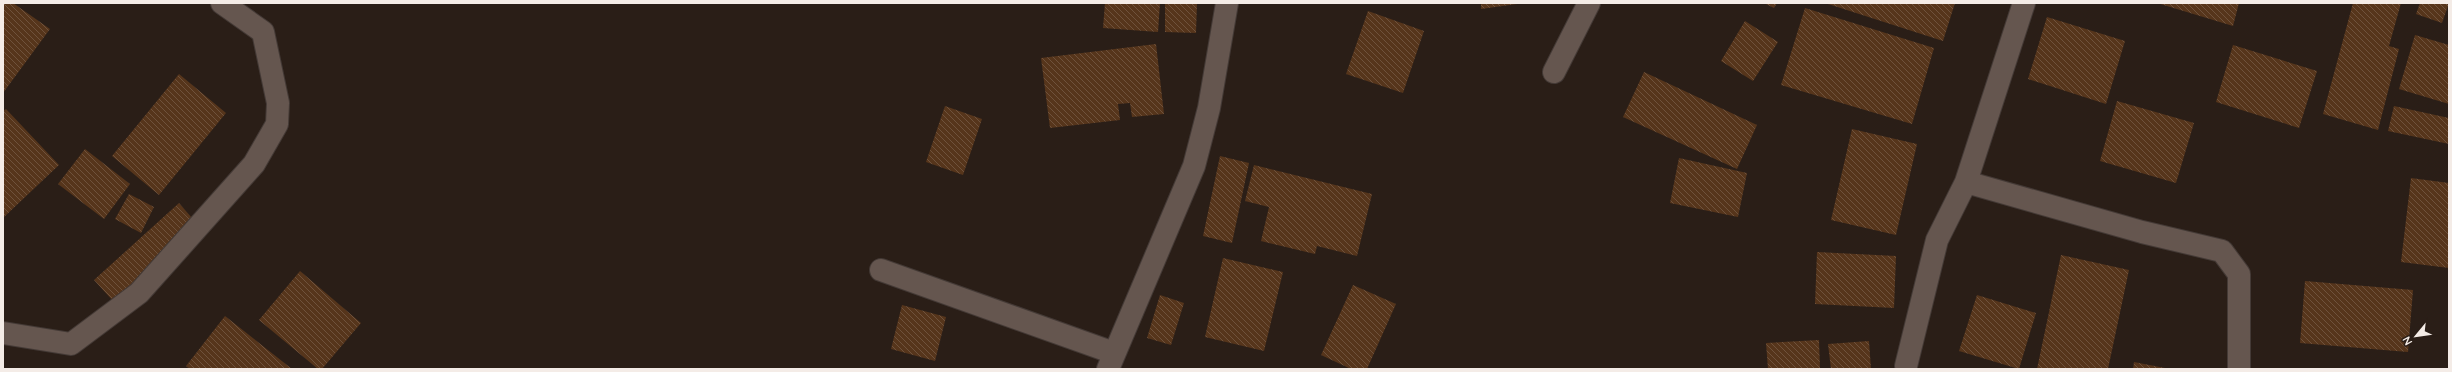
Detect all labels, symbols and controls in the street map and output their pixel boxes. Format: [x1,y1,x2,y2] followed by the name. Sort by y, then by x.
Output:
[2396,316,2436,356] north arrow
[2399,334,2415,348] text: N

